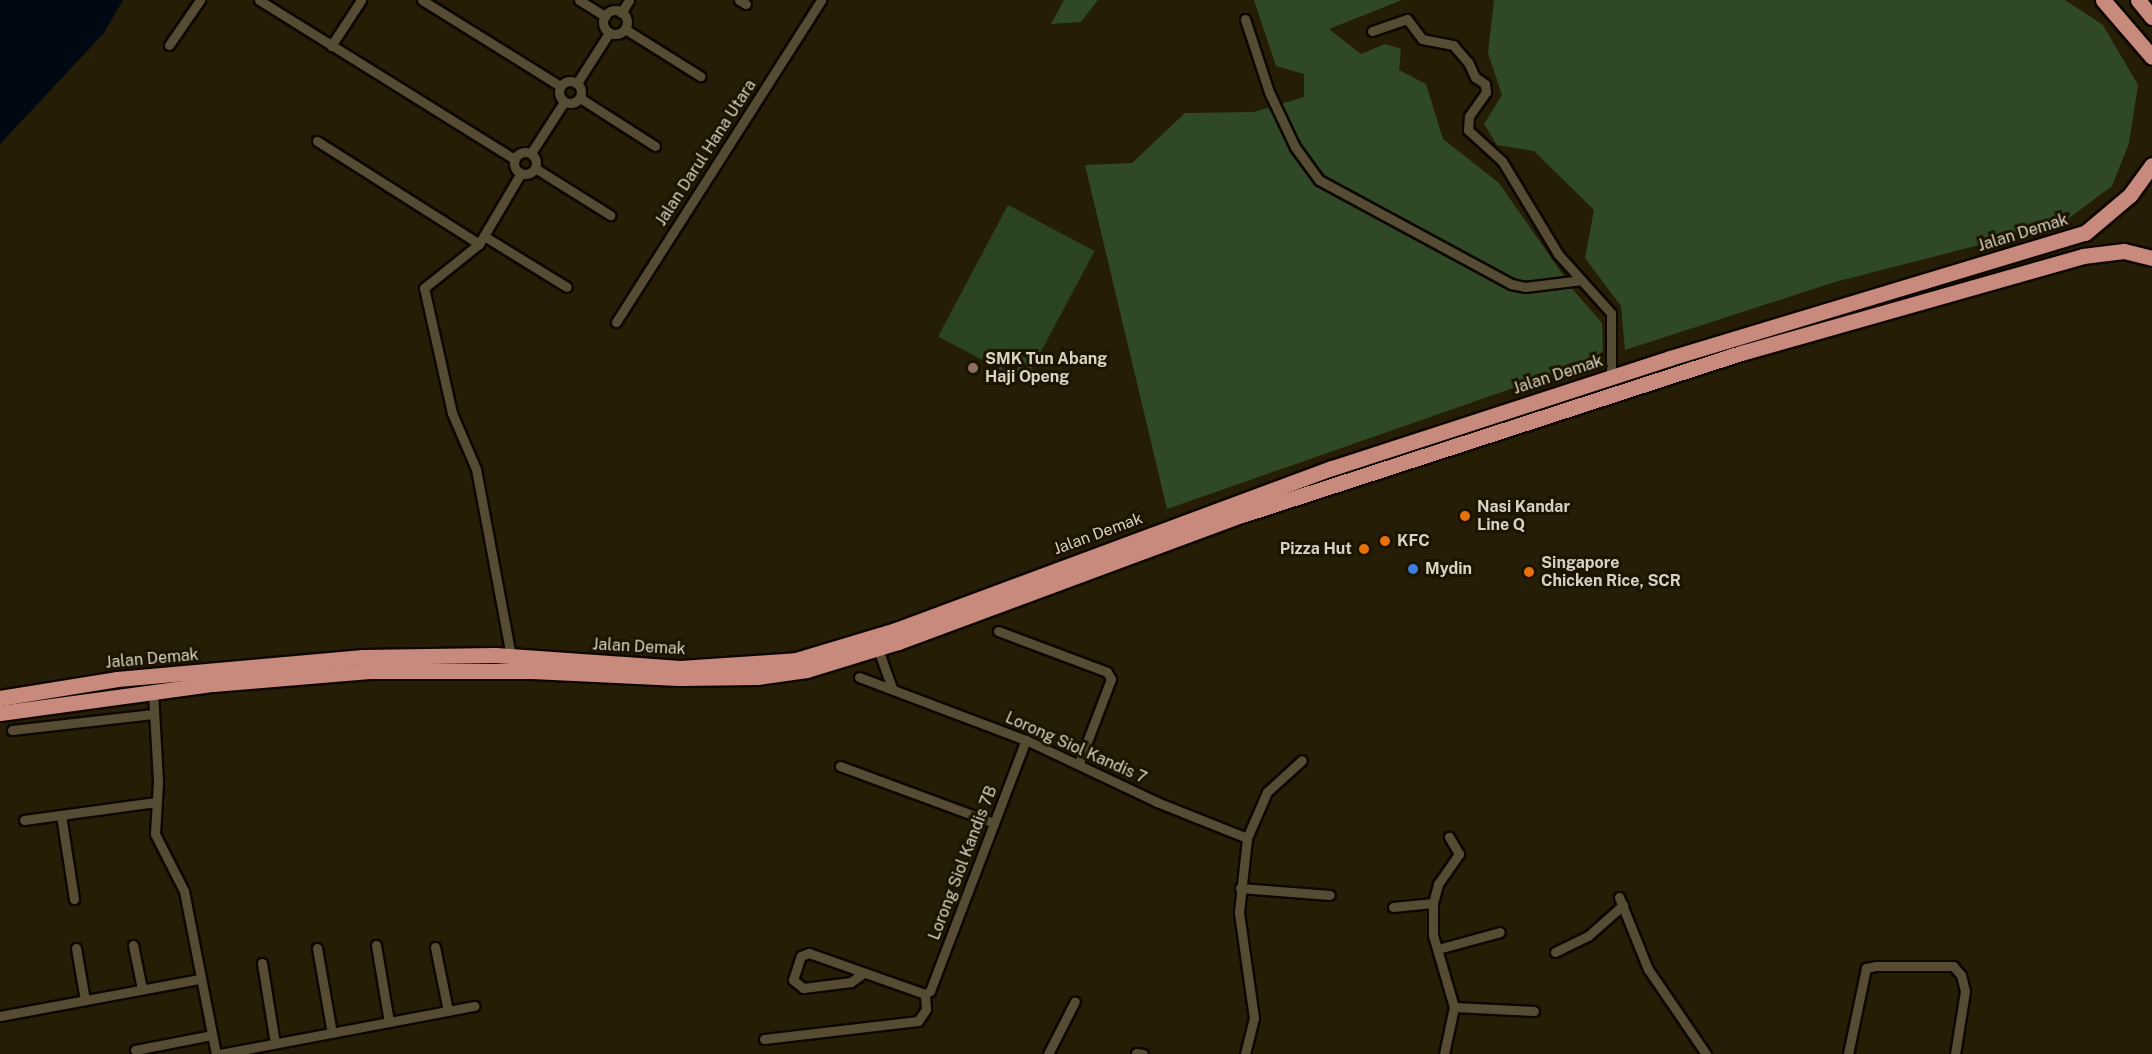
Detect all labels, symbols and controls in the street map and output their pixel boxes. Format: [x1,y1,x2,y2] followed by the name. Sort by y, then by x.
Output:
[652,76,760,230] street label: Jalan Darul Hana Utara
[1975,210,2071,256] street label: Jalan Demak
[985,349,1107,387] place label: SMK Tun Abang Haji Openg
[1511,351,1605,399] street label: Jalan Demak
[966,361,980,375] marker: SMK Tun Abang Haji Openg
[1477,497,1570,535] place label: Nasi Kandar Line Q
[1051,509,1145,559] street label: Jalan Demak
[1458,509,1472,523] marker: Nasi Kandar Line Q
[1397,531,1430,551] place label: KFC
[1378,534,1392,548] marker: KFC
[1280,539,1352,559] place label: Pizza Hut
[1357,542,1371,556] marker: Pizza Hut
[1541,553,1681,591] place label: Singapore Chicken Rice, SCR
[1425,559,1472,579] place label: Mydin
[1406,562,1420,576] marker: Mydin
[1522,565,1536,579] marker: Singapore Chicken Rice, SCR
[592,635,686,659] street label: Jalan Demak
[105,645,199,673] street label: Jalan Demak
[1002,708,1150,788] street label: Lorong Siol Kandis 7
[925,783,1001,943] street label: Lorong Siol Kandis 7B

